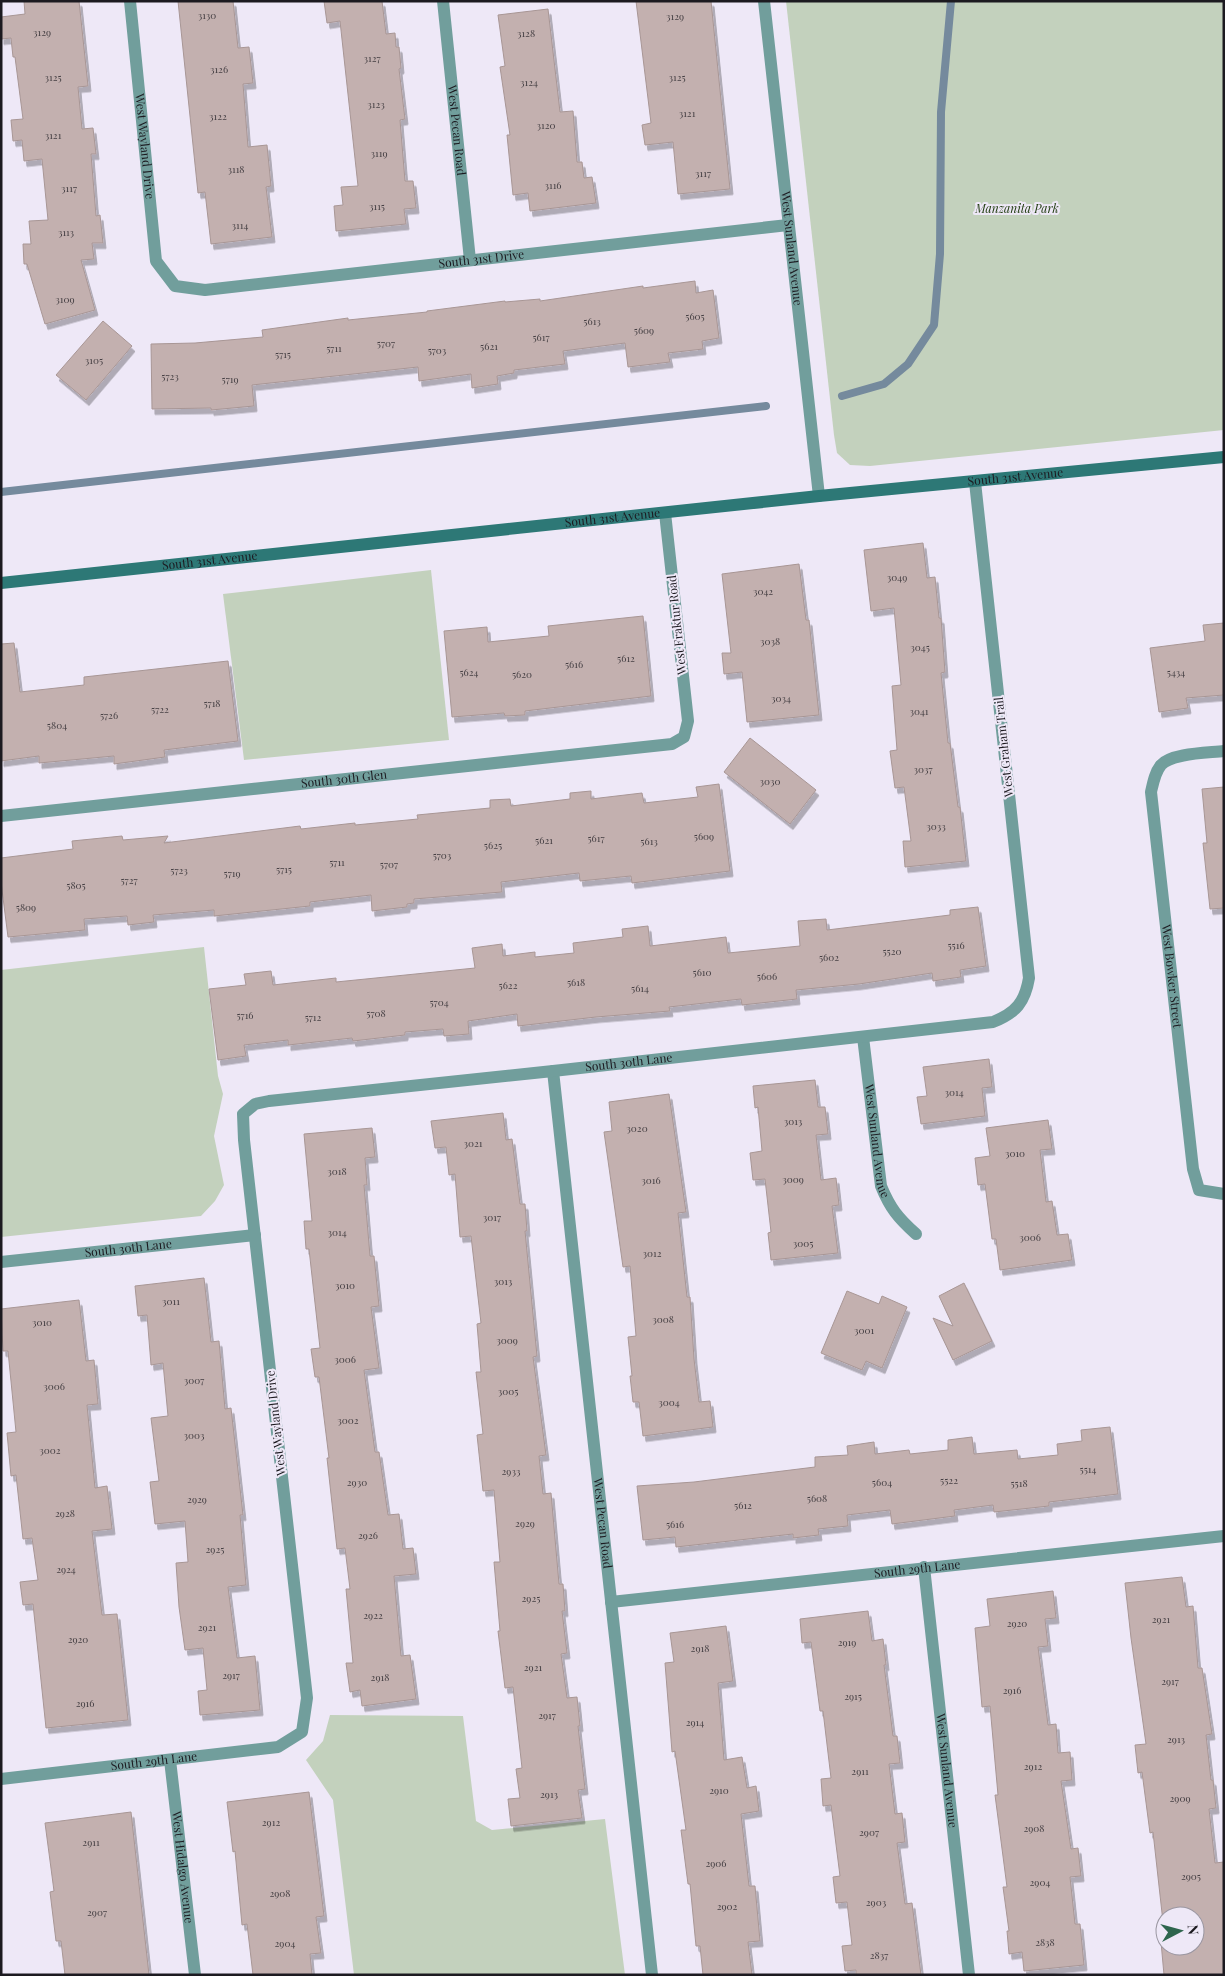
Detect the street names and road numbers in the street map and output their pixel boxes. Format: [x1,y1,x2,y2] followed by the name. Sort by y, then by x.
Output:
[445,83,470,176] street label: West Pecan Road
[132,92,159,200] street label: West Wayland Drive
[778,189,807,306] street label: West Sunland Avenue
[438,245,525,271] street label: South 31st Drive
[967,464,1064,489] street label: South 31st Avenue
[564,504,661,530] street label: South 31st Avenue
[161,547,258,573] street label: South 31st Avenue
[663,575,689,677] street label: West Fraktur Road
[990,696,1016,799] street label: West Graham Trail
[300,766,388,791] street label: South 30th Glen
[1159,923,1186,1030] street label: West Bowker Street
[584,1049,673,1074] street label: South 30th Lane
[862,1082,894,1200] street label: West Sunland Avenue
[84,1235,173,1260] street label: South 30th Lane
[262,1370,289,1478] street label: West Wayland Drive
[591,1476,616,1569] street label: West Pecan Road
[873,1555,961,1581] street label: South 29th Lane
[933,1712,962,1829] street label: West Sunland Avenue
[110,1747,198,1773] street label: South 29th Lane
[169,1809,198,1924] street label: West Hidalgo Avenue

